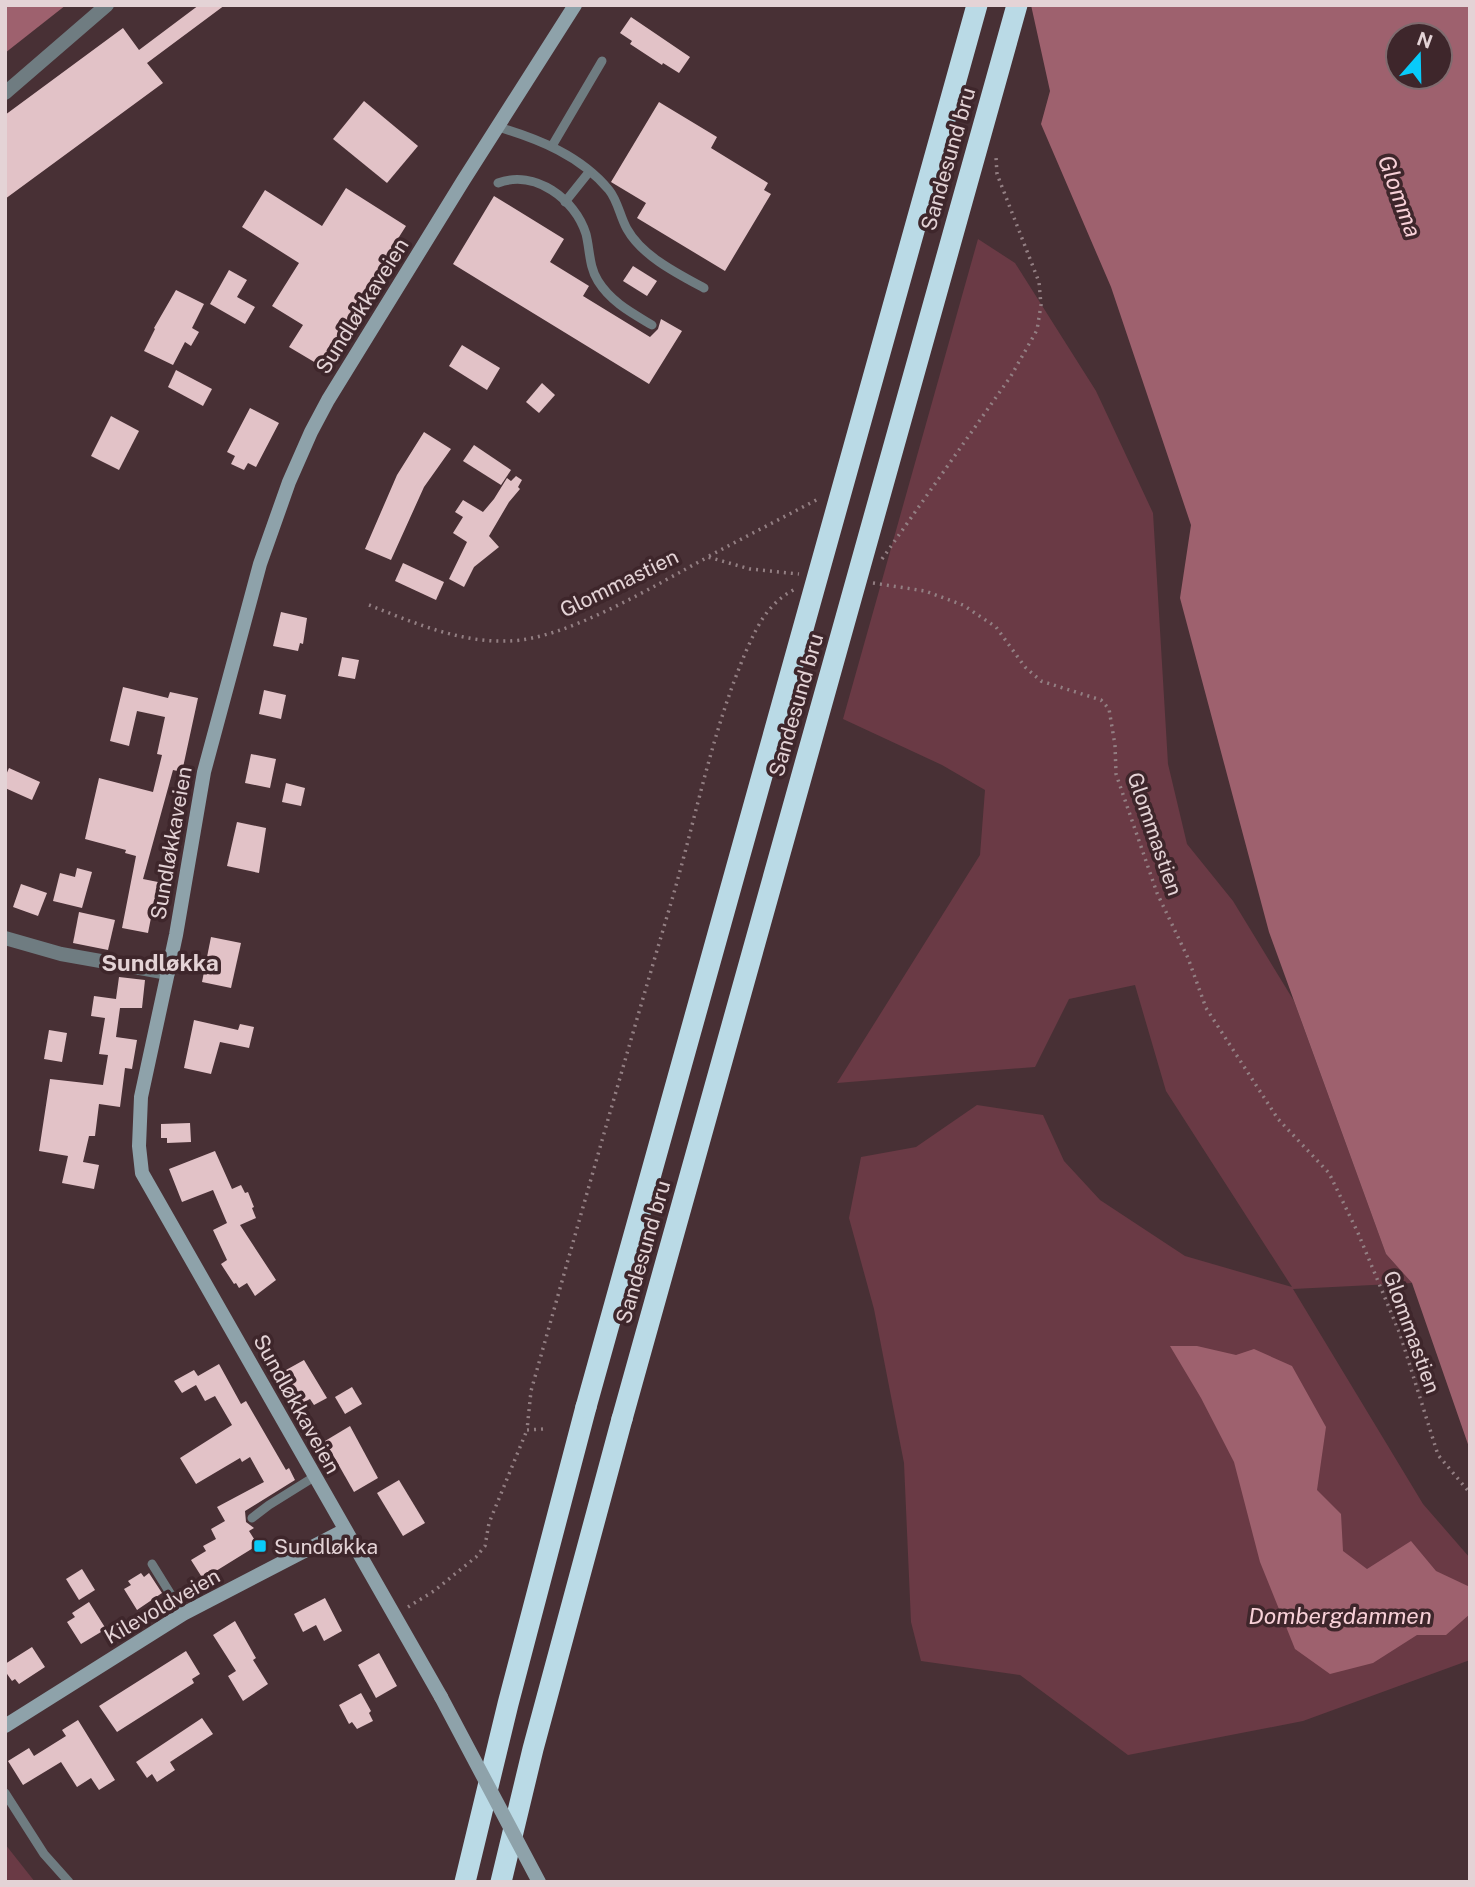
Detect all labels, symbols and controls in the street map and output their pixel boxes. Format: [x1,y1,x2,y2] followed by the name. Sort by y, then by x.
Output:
[1384,21,1454,91] north arrow
[1414,27,1436,53] text: N
[916,85,980,233] street label: Sandesund bru
[1373,151,1427,241] water label: Glomma
[310,233,414,379] street label: Sundløkkaveien
[556,544,682,622] street label: Glommastien
[764,631,828,779] street label: Sandesund bru
[145,764,197,922] street label: Sundløkkaveien
[1122,769,1188,899] street label: Glommastien
[101,949,219,976] district label: Sundløkka
[611,1178,675,1326] street label: Sandesund bru
[1378,1267,1446,1397] street label: Glommastien
[248,1330,346,1478] street label: Sundløkkaveien
[274,1534,378,1559] place label: Sundløkka
[252,1538,268,1554] marker: Sundløkka
[100,1563,224,1649] street label: Kilevoldveien
[1248,1602,1432,1629] water label: Dombergdammen

